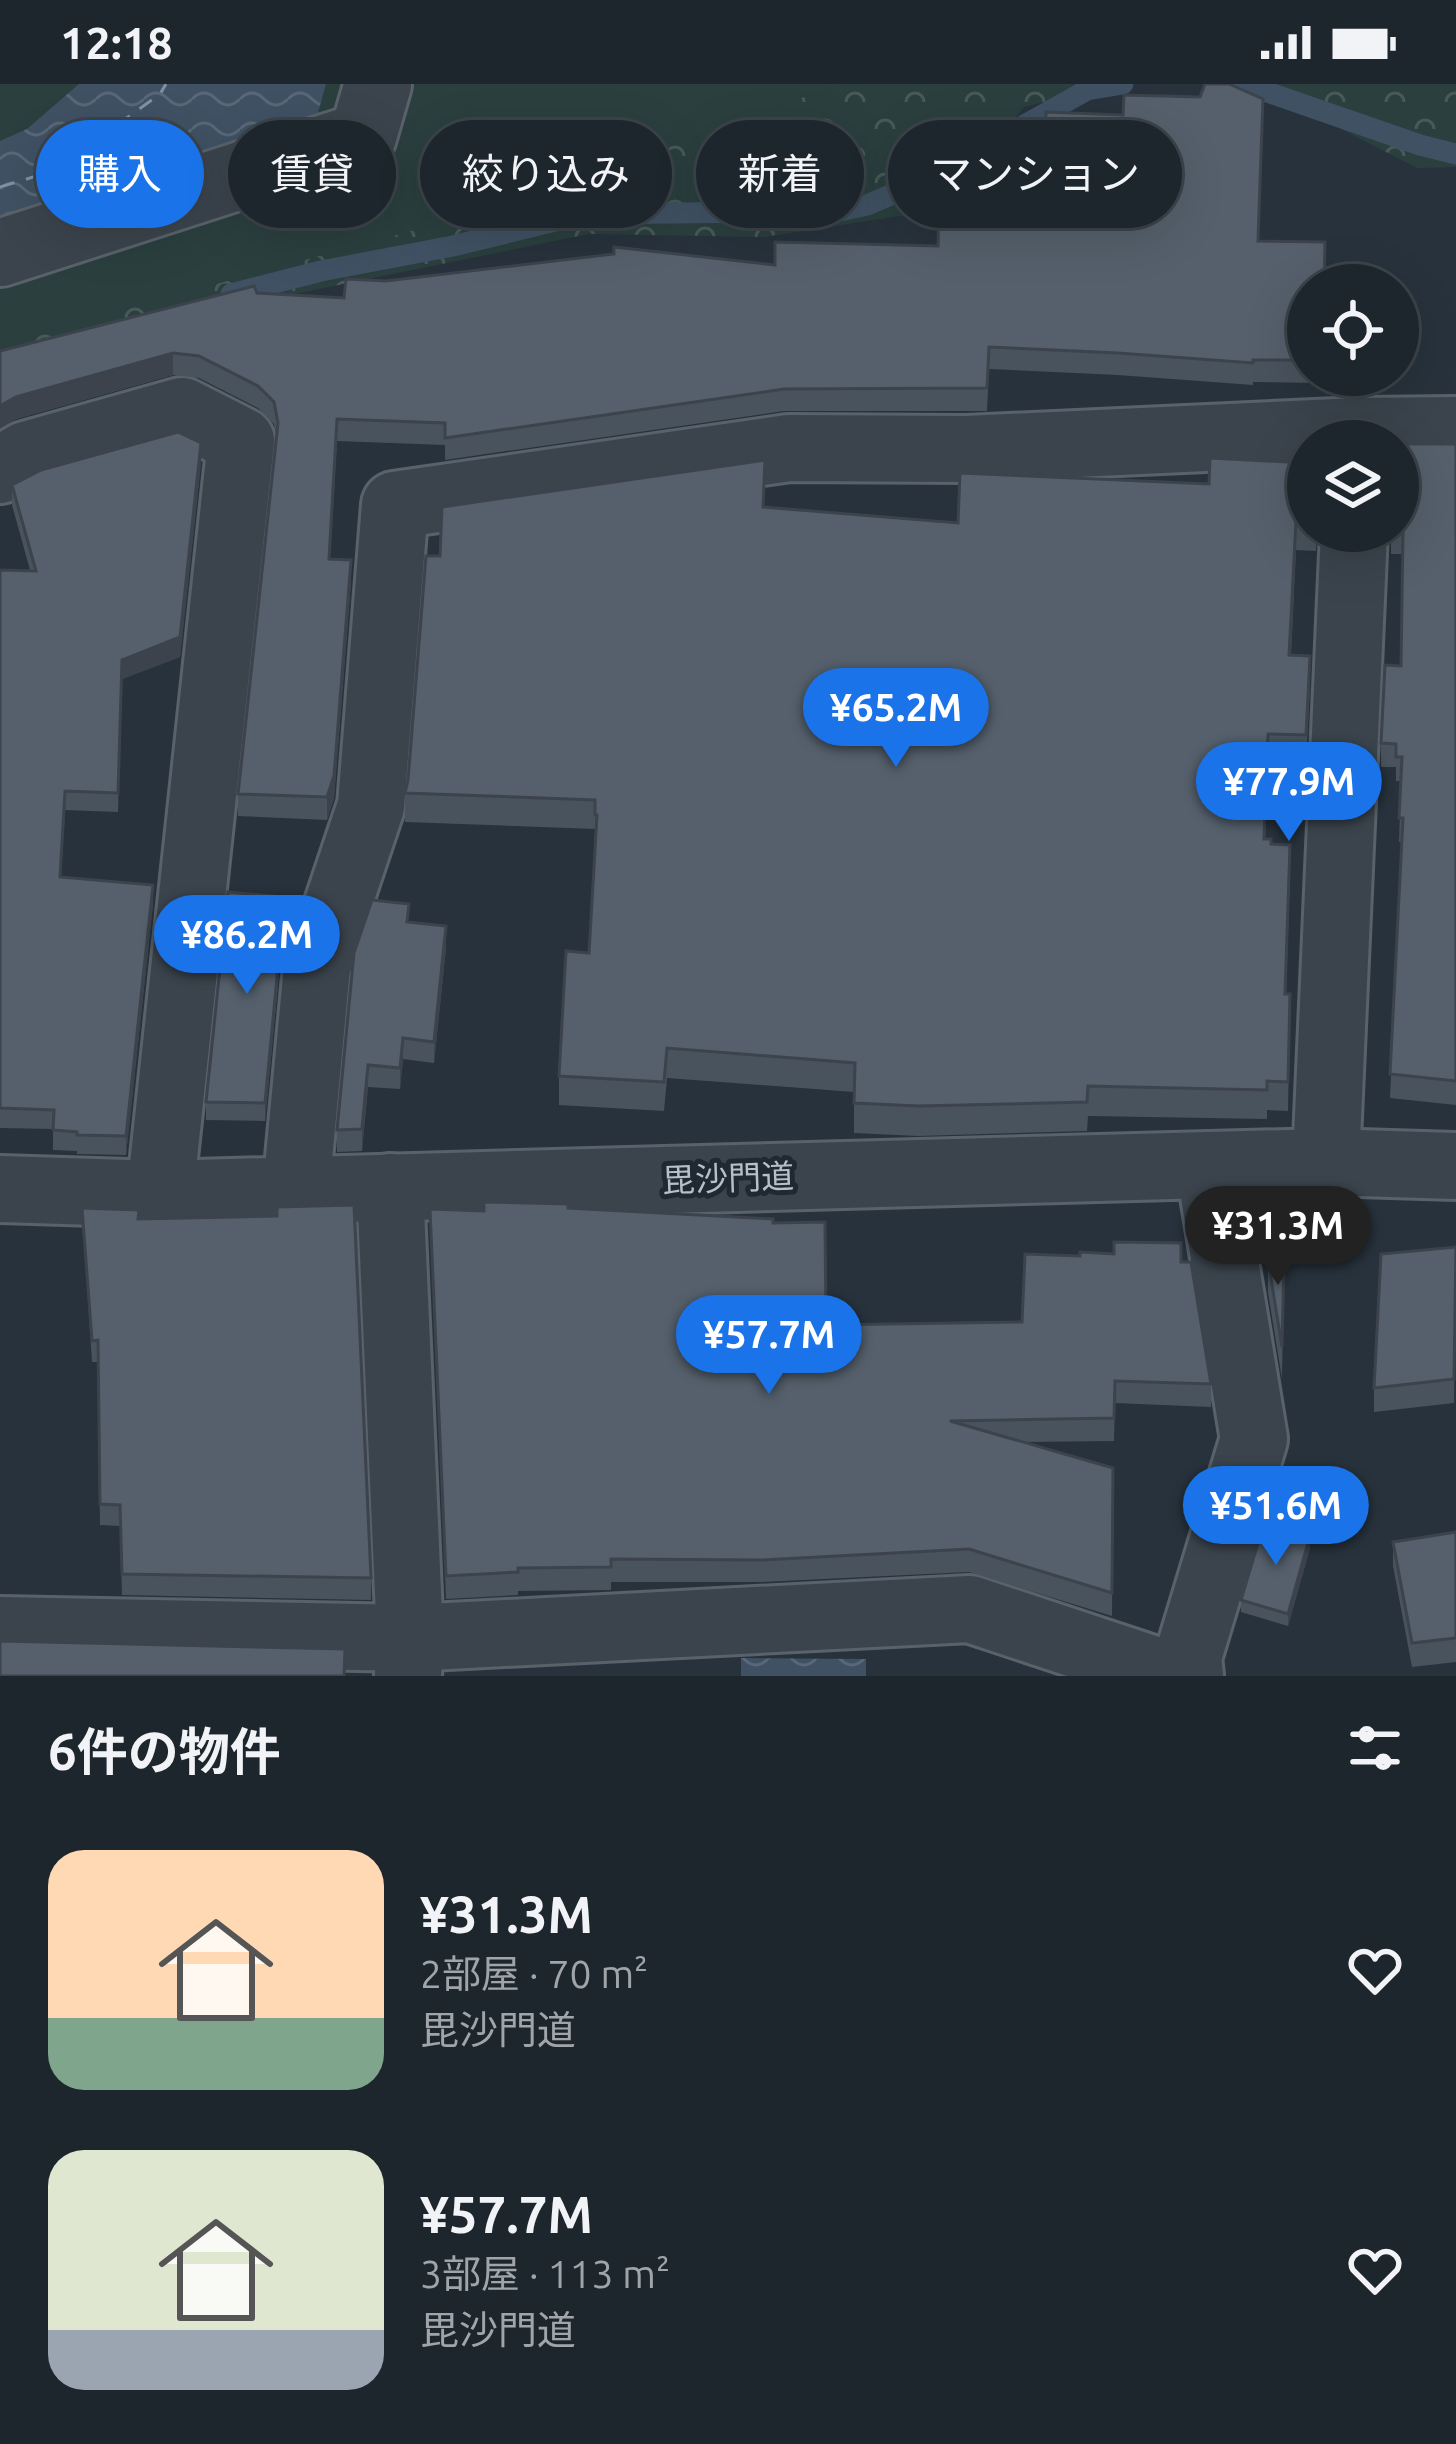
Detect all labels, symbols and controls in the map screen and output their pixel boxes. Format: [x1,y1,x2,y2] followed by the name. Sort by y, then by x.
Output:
[60,17,173,68] text: 12:18
[36,120,204,228] chip: 購入
[228,120,396,228] chip: 賃貸
[420,120,672,228] chip: 絞り込み
[696,120,864,228] chip: 新着
[888,120,1182,228] chip: マンション
[1287,264,1419,552] map controls
[1287,264,1419,396] button: locate
[1287,420,1419,552] button: layers
[798,668,994,770] pin: ¥65.2M
[830,685,962,728] text: ¥65.2M
[1191,742,1387,844] pin: ¥77.9M
[1223,759,1355,802] text: ¥77.9M
[149,895,345,997] pin: ¥86.2M
[181,912,313,955] text: ¥86.2M
[661,1157,795,1198] street label: 毘沙門道
[1180,1186,1376,1288] pin: ¥31.3M
[1212,1203,1344,1246] text: ¥31.3M
[671,1295,867,1397] pin: ¥57.7M
[703,1312,835,1355] text: ¥57.7M
[1178,1466,1374,1568] pin: ¥51.6M
[1210,1483,1342,1526] text: ¥51.6M
[1342,1715,1408,1781] icon: filters
[48,1722,281,1780] text: 6件の物件
[420,1885,593,1943] text: ¥31.3M
[144,1898,288,2042] icon: home
[1342,1937,1408,2003] icon: heart
[420,1952,648,1995] text: 2部屋 · 70 m²
[420,2008,576,2051] text: 毘沙門道
[420,2185,593,2243] text: ¥57.7M
[144,2198,288,2342] icon: home
[1342,2237,1408,2303] icon: heart
[420,2252,670,2295] text: 3部屋 · 113 m²
[420,2308,576,2351] text: 毘沙門道

